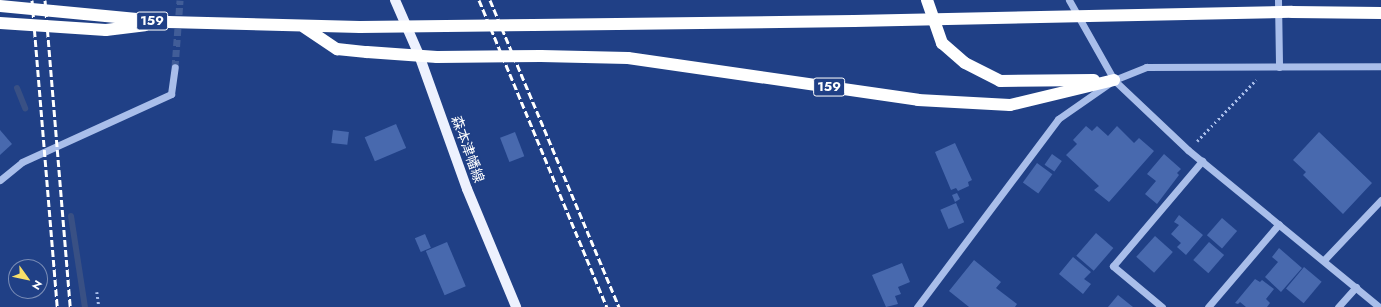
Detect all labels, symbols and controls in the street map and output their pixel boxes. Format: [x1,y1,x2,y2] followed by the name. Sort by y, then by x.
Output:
[136,10,168,32] road number: 159
[813,76,845,98] road number: 159
[448,113,488,185] street label: 森本津幡線
[8,259,48,299] north arrow
[28,277,46,293] text: N

